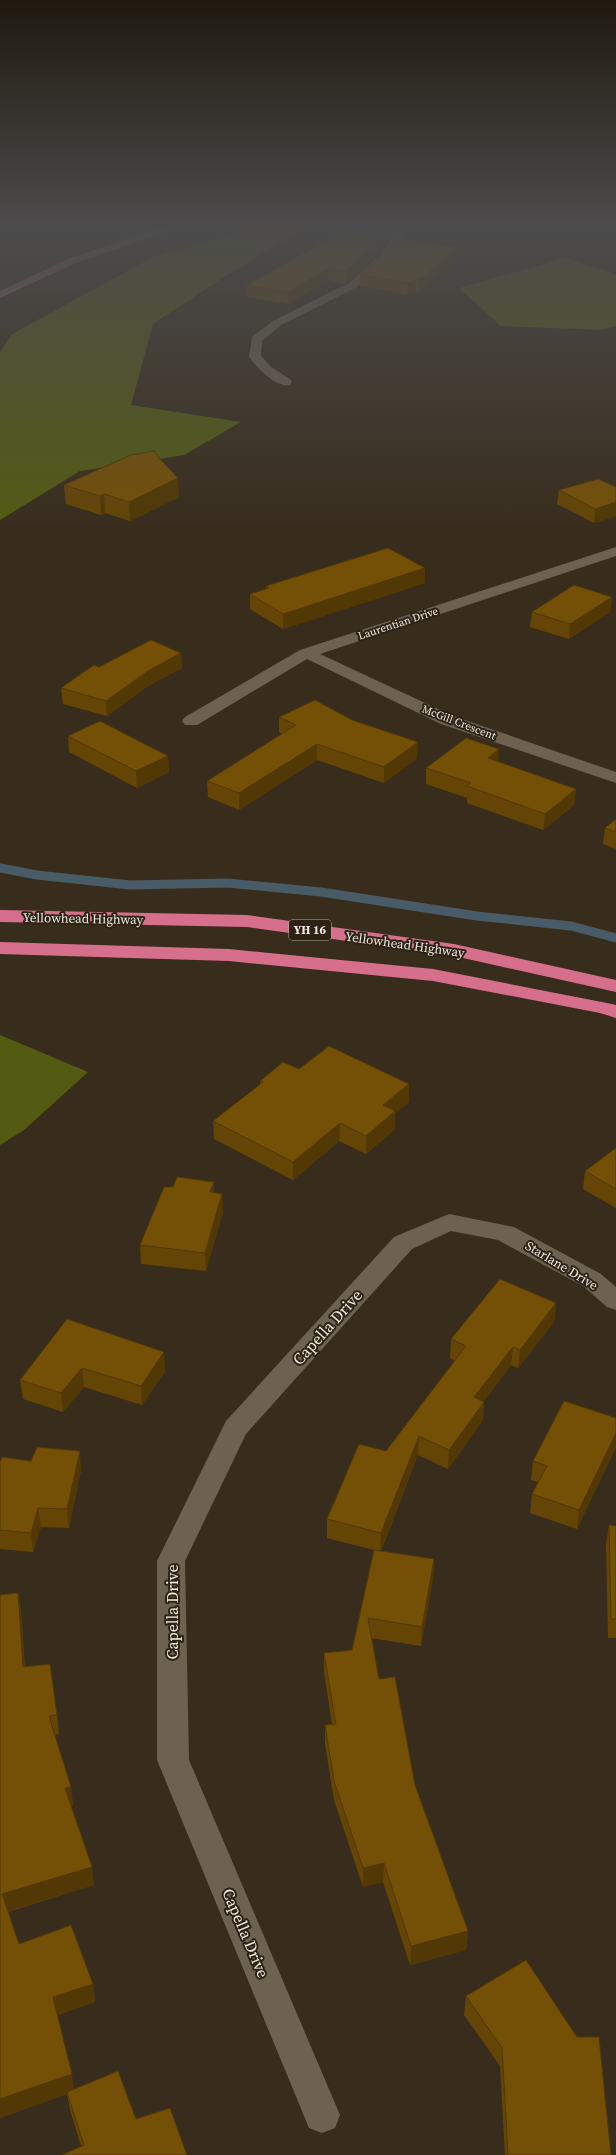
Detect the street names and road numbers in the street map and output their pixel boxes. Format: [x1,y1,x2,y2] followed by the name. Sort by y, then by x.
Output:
[356,603,441,644] street label: Laurentian Drive
[420,701,498,744] street label: McGill Crescent
[23,909,144,928] street label: Yellowhead Highway
[289,920,331,940] road number: YH 16
[344,928,466,961] street label: Yellowhead Highway
[522,1237,602,1294] street label: Starlane Drive
[287,1284,367,1370] street label: Capella Drive
[161,1564,183,1660] street label: Capella Drive
[217,1885,275,1981] street label: Capella Drive

